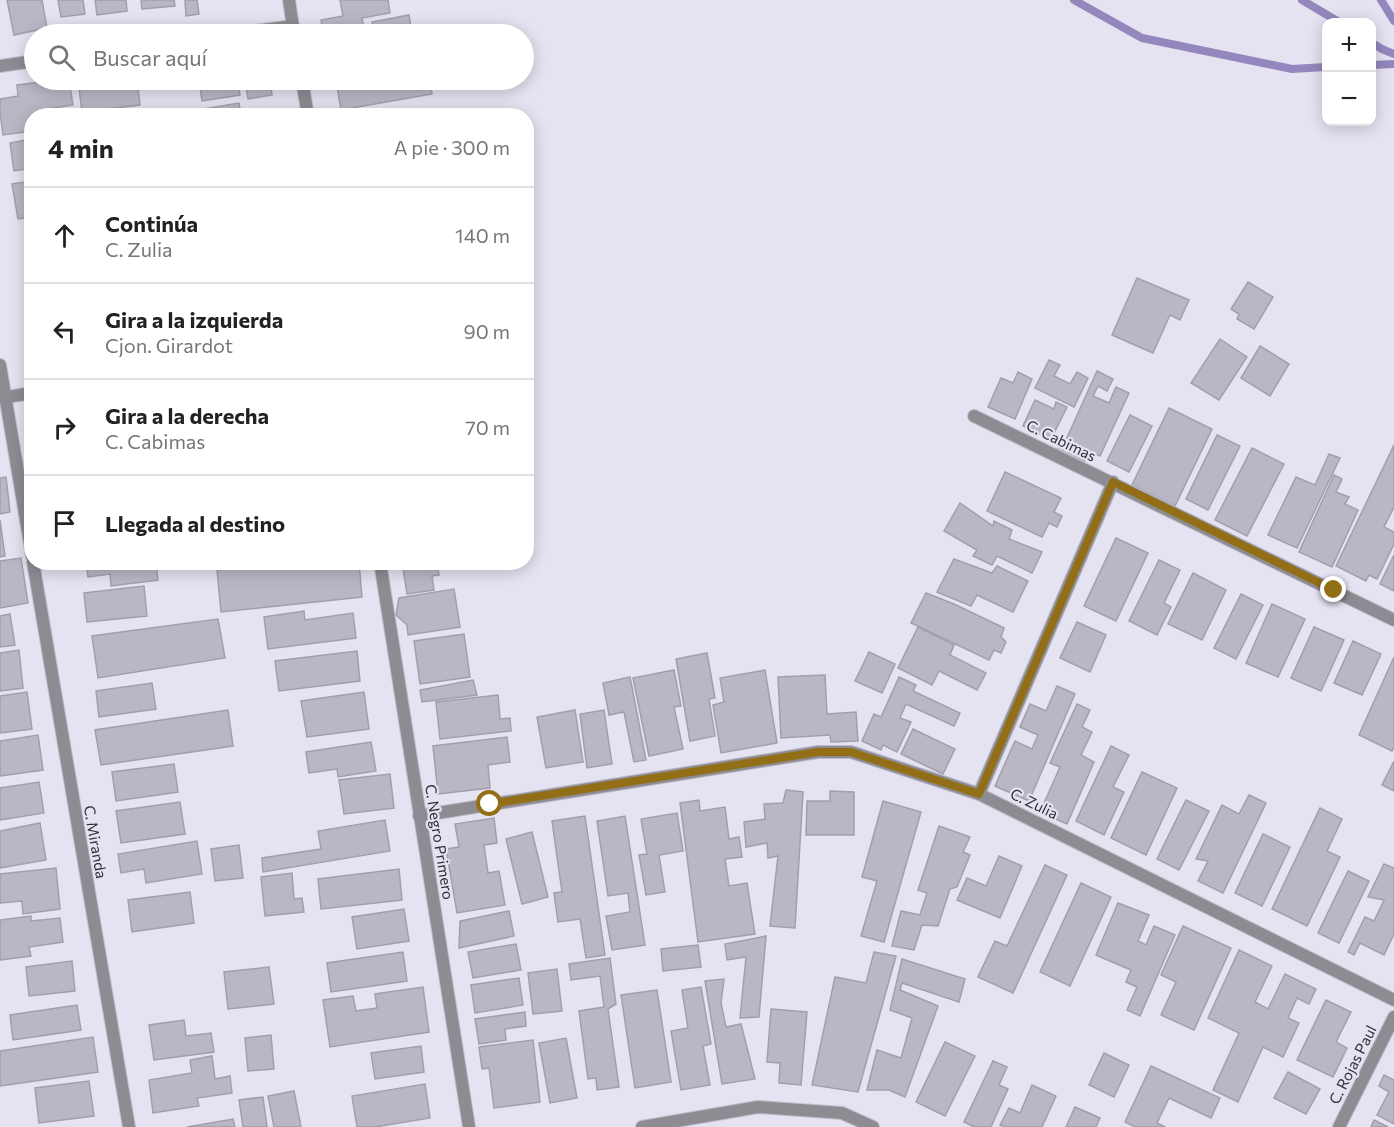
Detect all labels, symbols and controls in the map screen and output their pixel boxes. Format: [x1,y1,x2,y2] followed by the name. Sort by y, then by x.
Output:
[1322,18,1376,126] map controls
[1322,18,1376,72] button: +
[24,24,534,90] search box
[45,41,78,74] icon: search
[93,44,207,71] text: Buscar aquí
[1322,72,1376,126] button: −
[48,132,114,163] text: 4 min
[394,135,510,159] text: A pie · 300 m
[105,210,198,237] text: Continúa
[48,219,81,252] icon: ahead
[455,223,510,247] text: 140 m
[105,237,173,261] text: C. Zulia
[105,306,283,333] text: Gira a la izquierda
[48,315,81,348] icon: left
[464,319,510,343] text: 90 m
[105,333,233,357] text: Cjon. Girardot
[105,402,269,429] text: Gira a la derecha
[48,411,81,444] icon: right
[465,415,510,439] text: 70 m
[1024,416,1099,465] street label: C. Cabimas
[105,429,205,453] text: C. Cabimas
[48,507,81,540] icon: arrive
[105,510,285,537] text: Llegada al destino
[1320,576,1346,602] route end
[422,783,458,901] street label: C. Negro Primero
[1008,784,1061,822] street label: C. Zulia
[476,790,502,816] route start
[81,804,111,880] street label: C. Miranda
[1325,1022,1380,1107] street label: C. Rojas Paul

